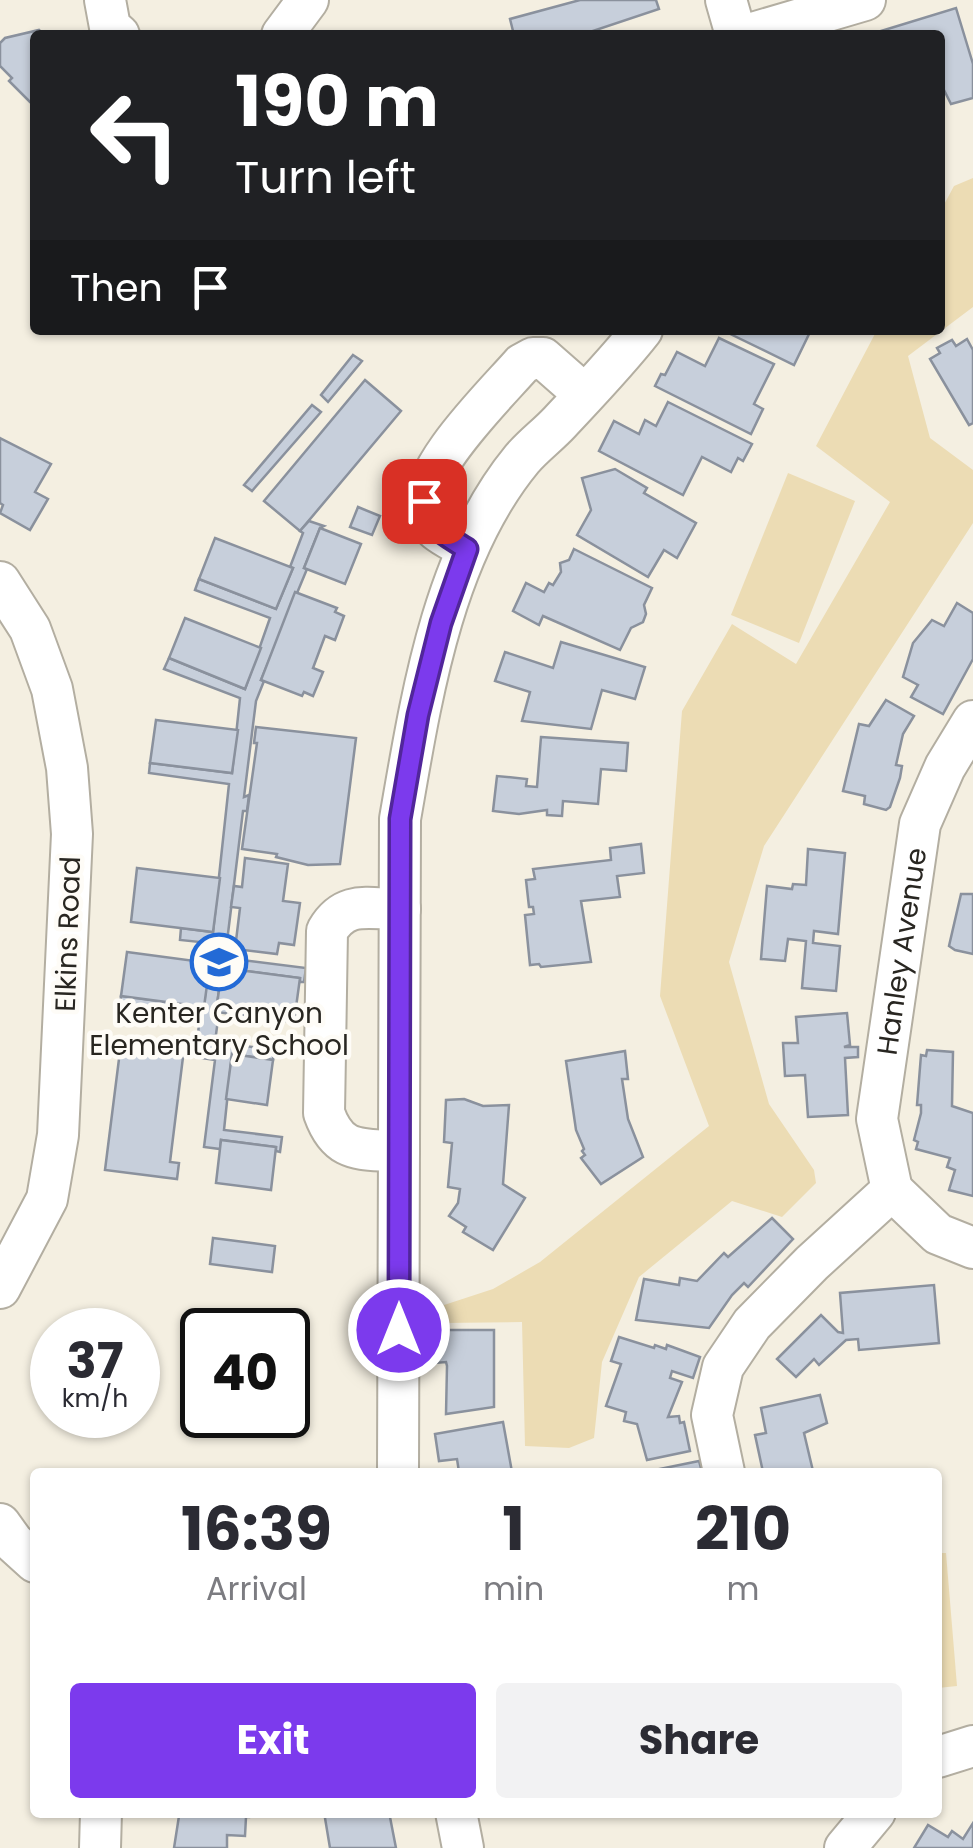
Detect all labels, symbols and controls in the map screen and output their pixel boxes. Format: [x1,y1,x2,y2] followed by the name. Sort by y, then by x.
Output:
[235,52,439,151] text: 190 m
[70,70,200,200] icon: left
[235,146,416,209] text: Turn left
[183,260,238,315] icon: arrive
[70,261,163,314] text: Then
[382,459,467,544] pin
[397,474,452,529] icon: arrive
[867,845,936,1058] street label: Hanley Avenue
[46,856,90,1012] street label: Elkins Road
[189,932,249,992] school or university icon: Kenter Canyon Elementary School
[89,994,349,1065] place label: Kenter Canyon Elementary School
[347,1278,451,1382] position arrow
[180,1308,310,1438] speed limit sign: 40
[67,1325,124,1396] text: 37
[62,1381,128,1416] text: km/h
[181,1487,332,1571] text: 16:39
[502,1487,525,1571] text: 1
[695,1487,791,1571] text: 210
[206,1566,307,1611] text: Arrival
[483,1566,544,1611] text: min
[727,1566,760,1611] text: m
[70,1683,476,1798] button: Exit
[496,1683,902,1798] button: Share

